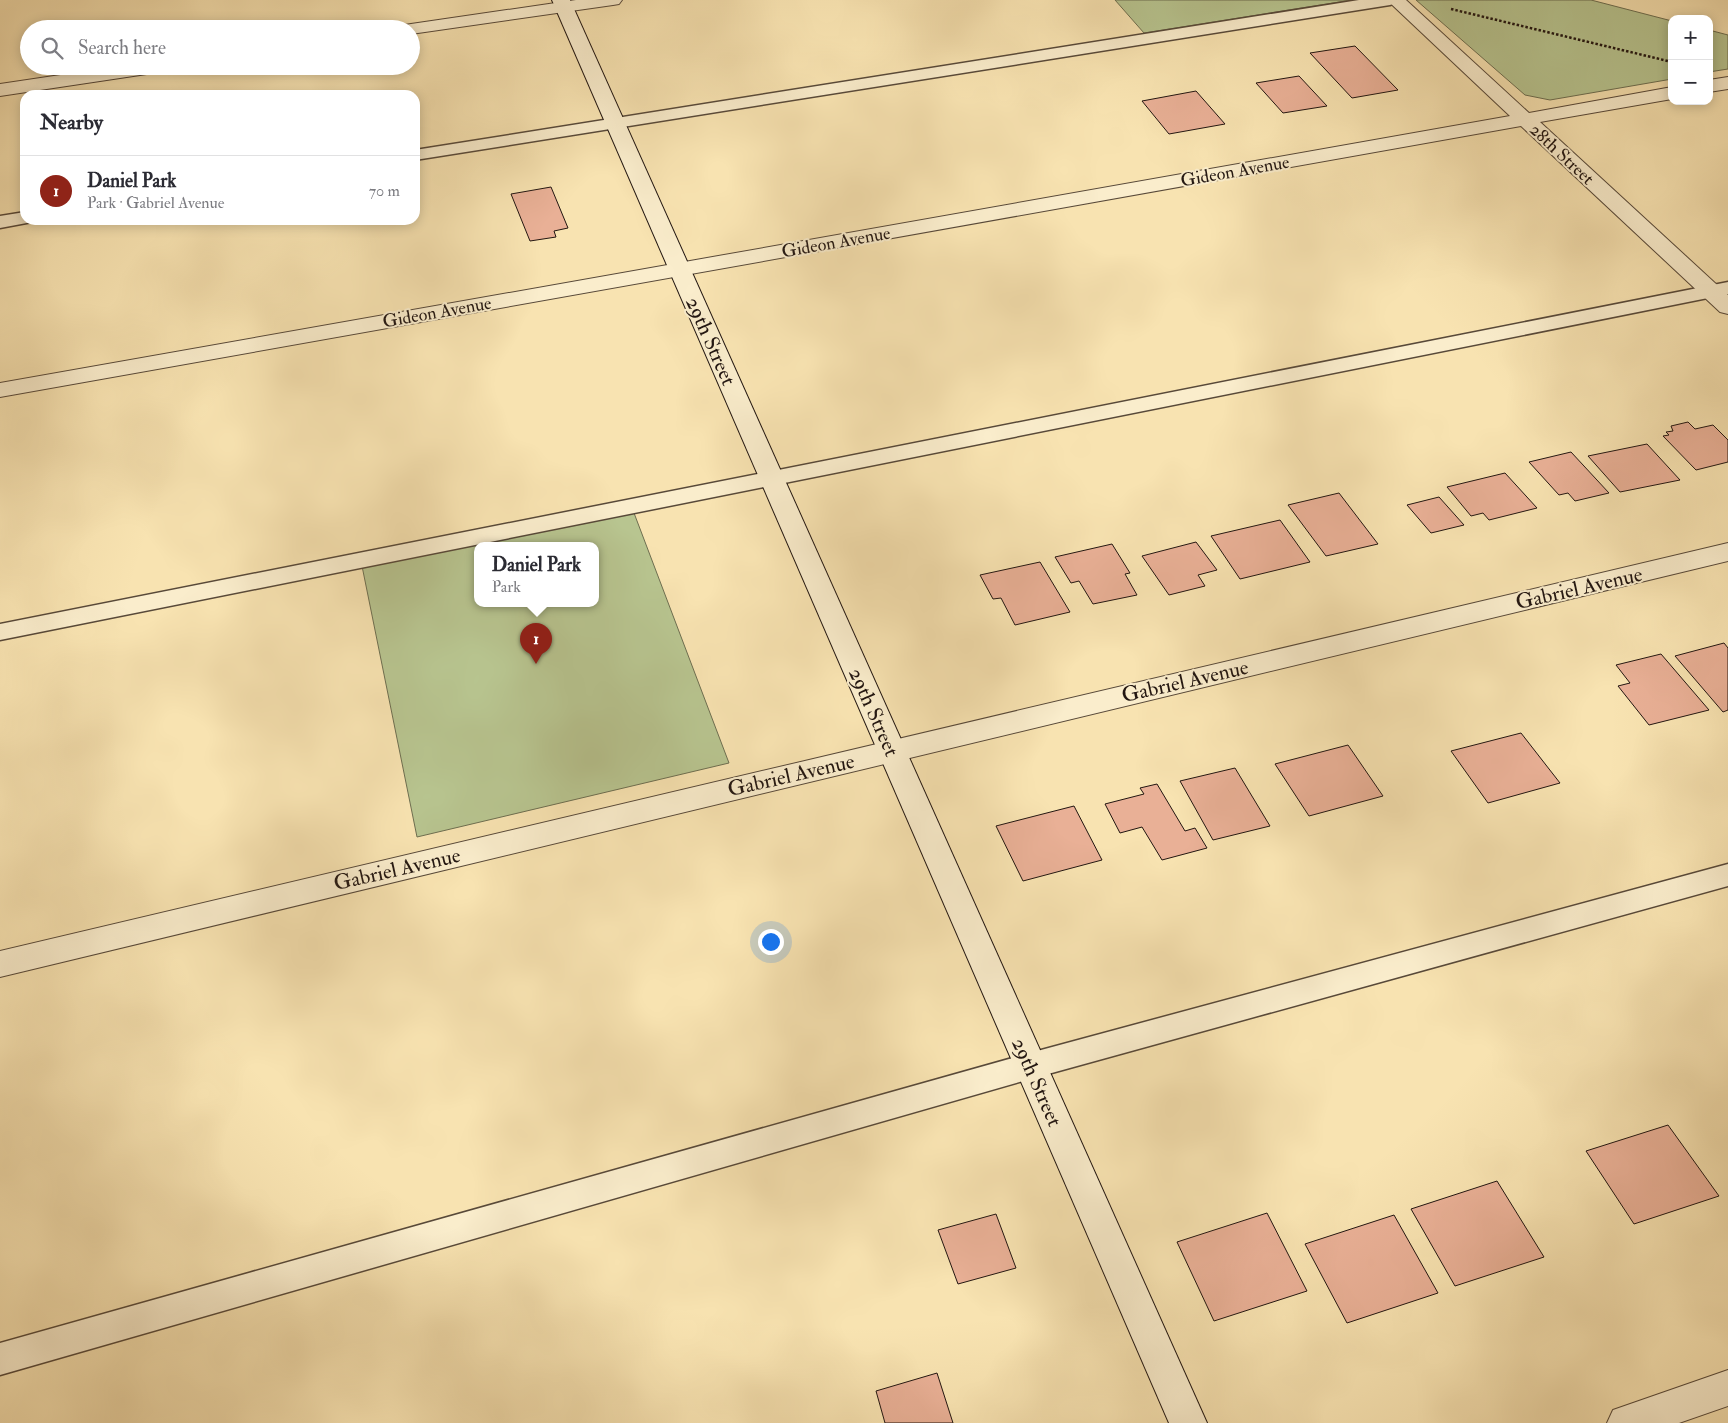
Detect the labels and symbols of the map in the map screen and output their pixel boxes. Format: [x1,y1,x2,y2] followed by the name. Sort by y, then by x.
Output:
[1525,119,1599,190] street label: 28th Street
[1179,151,1292,192] street label: Gideon Avenue
[780,222,893,263] street label: Gideon Avenue
[381,292,494,333] street label: Gideon Avenue
[679,293,742,390] street label: 29th Street
[1513,561,1645,616] street label: Gabriel Avenue
[520,623,552,664] pin: 1
[1119,654,1251,709] street label: Gabriel Avenue
[842,664,905,761] street label: 29th Street
[725,748,857,803] street label: Gabriel Avenue
[331,842,463,897] street label: Gabriel Avenue
[758,929,784,955] your location
[1005,1034,1068,1131] street label: 29th Street

